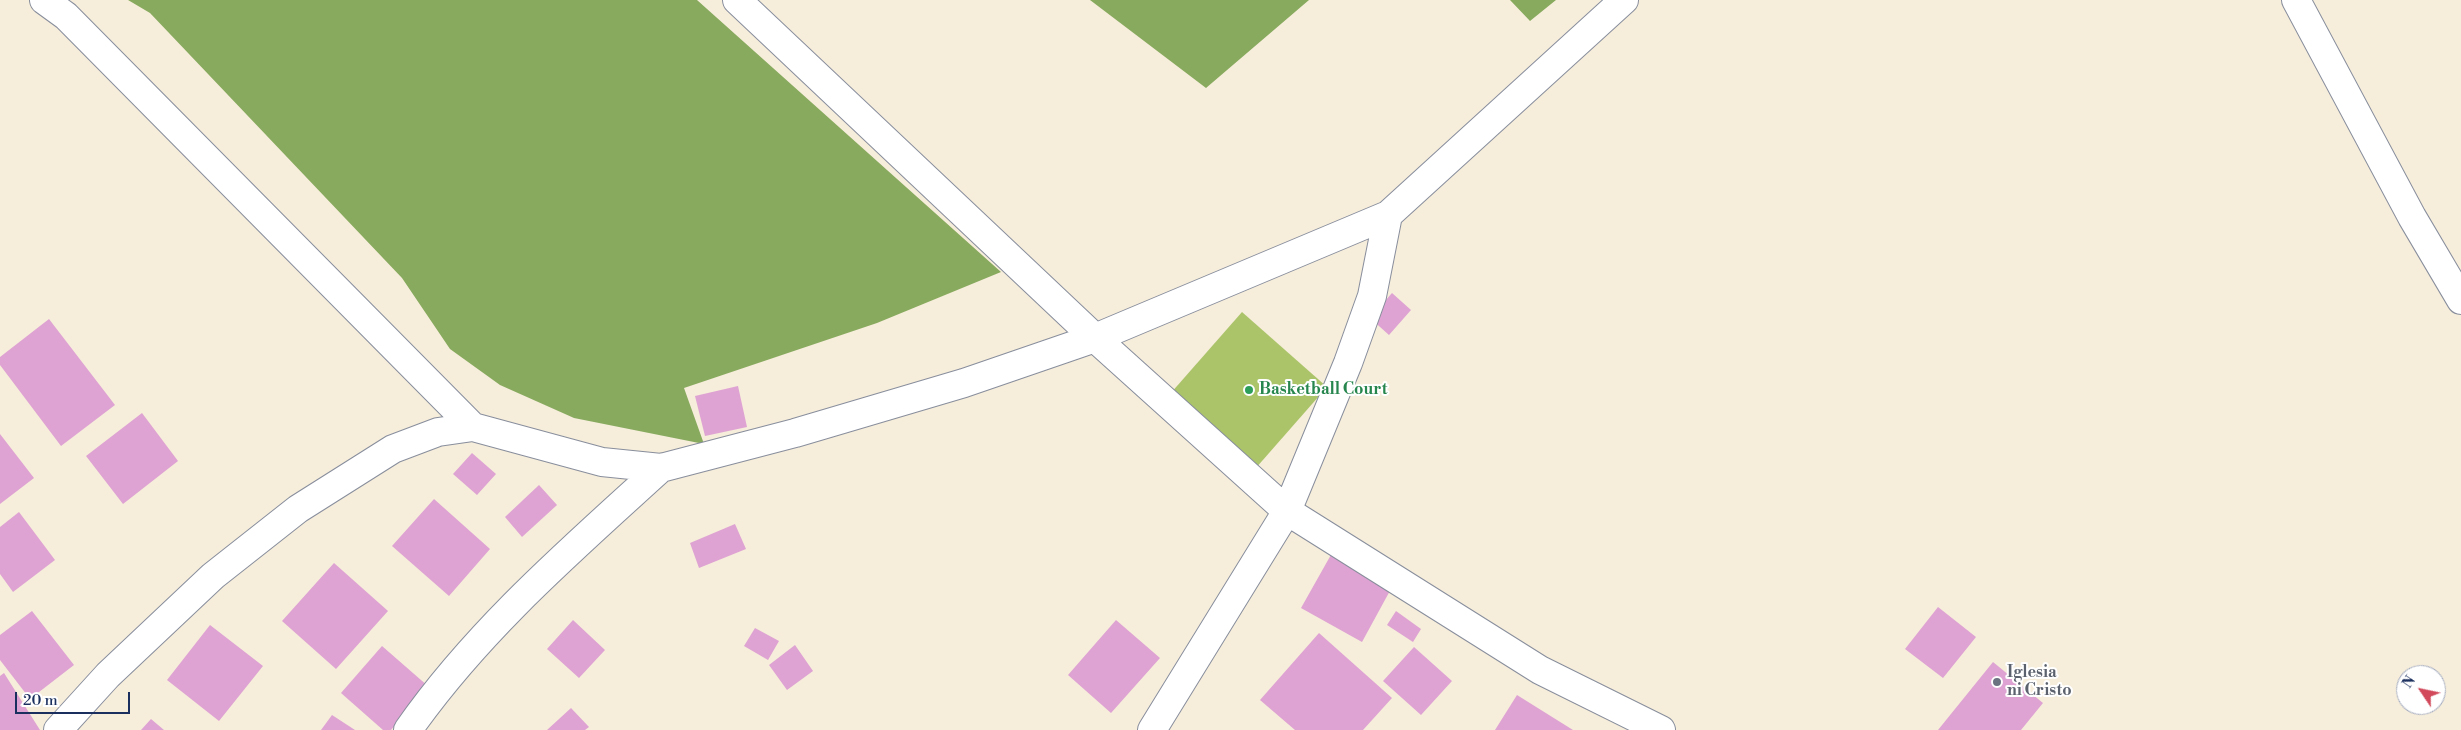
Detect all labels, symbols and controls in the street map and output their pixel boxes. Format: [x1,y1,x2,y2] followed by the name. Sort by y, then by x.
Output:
[1259,380,1387,400] place label: Basketball Court
[1243,384,1255,396] marker: Basketball Court
[2007,663,2072,701] place label: Iglesia ni Cristo
[2396,665,2446,715] north arrow
[2399,673,2420,692] text: N
[1991,676,2003,688] marker: Iglesia ni Cristo
[18,682,132,714] scale bar
[23,691,58,710] text: 20 m

